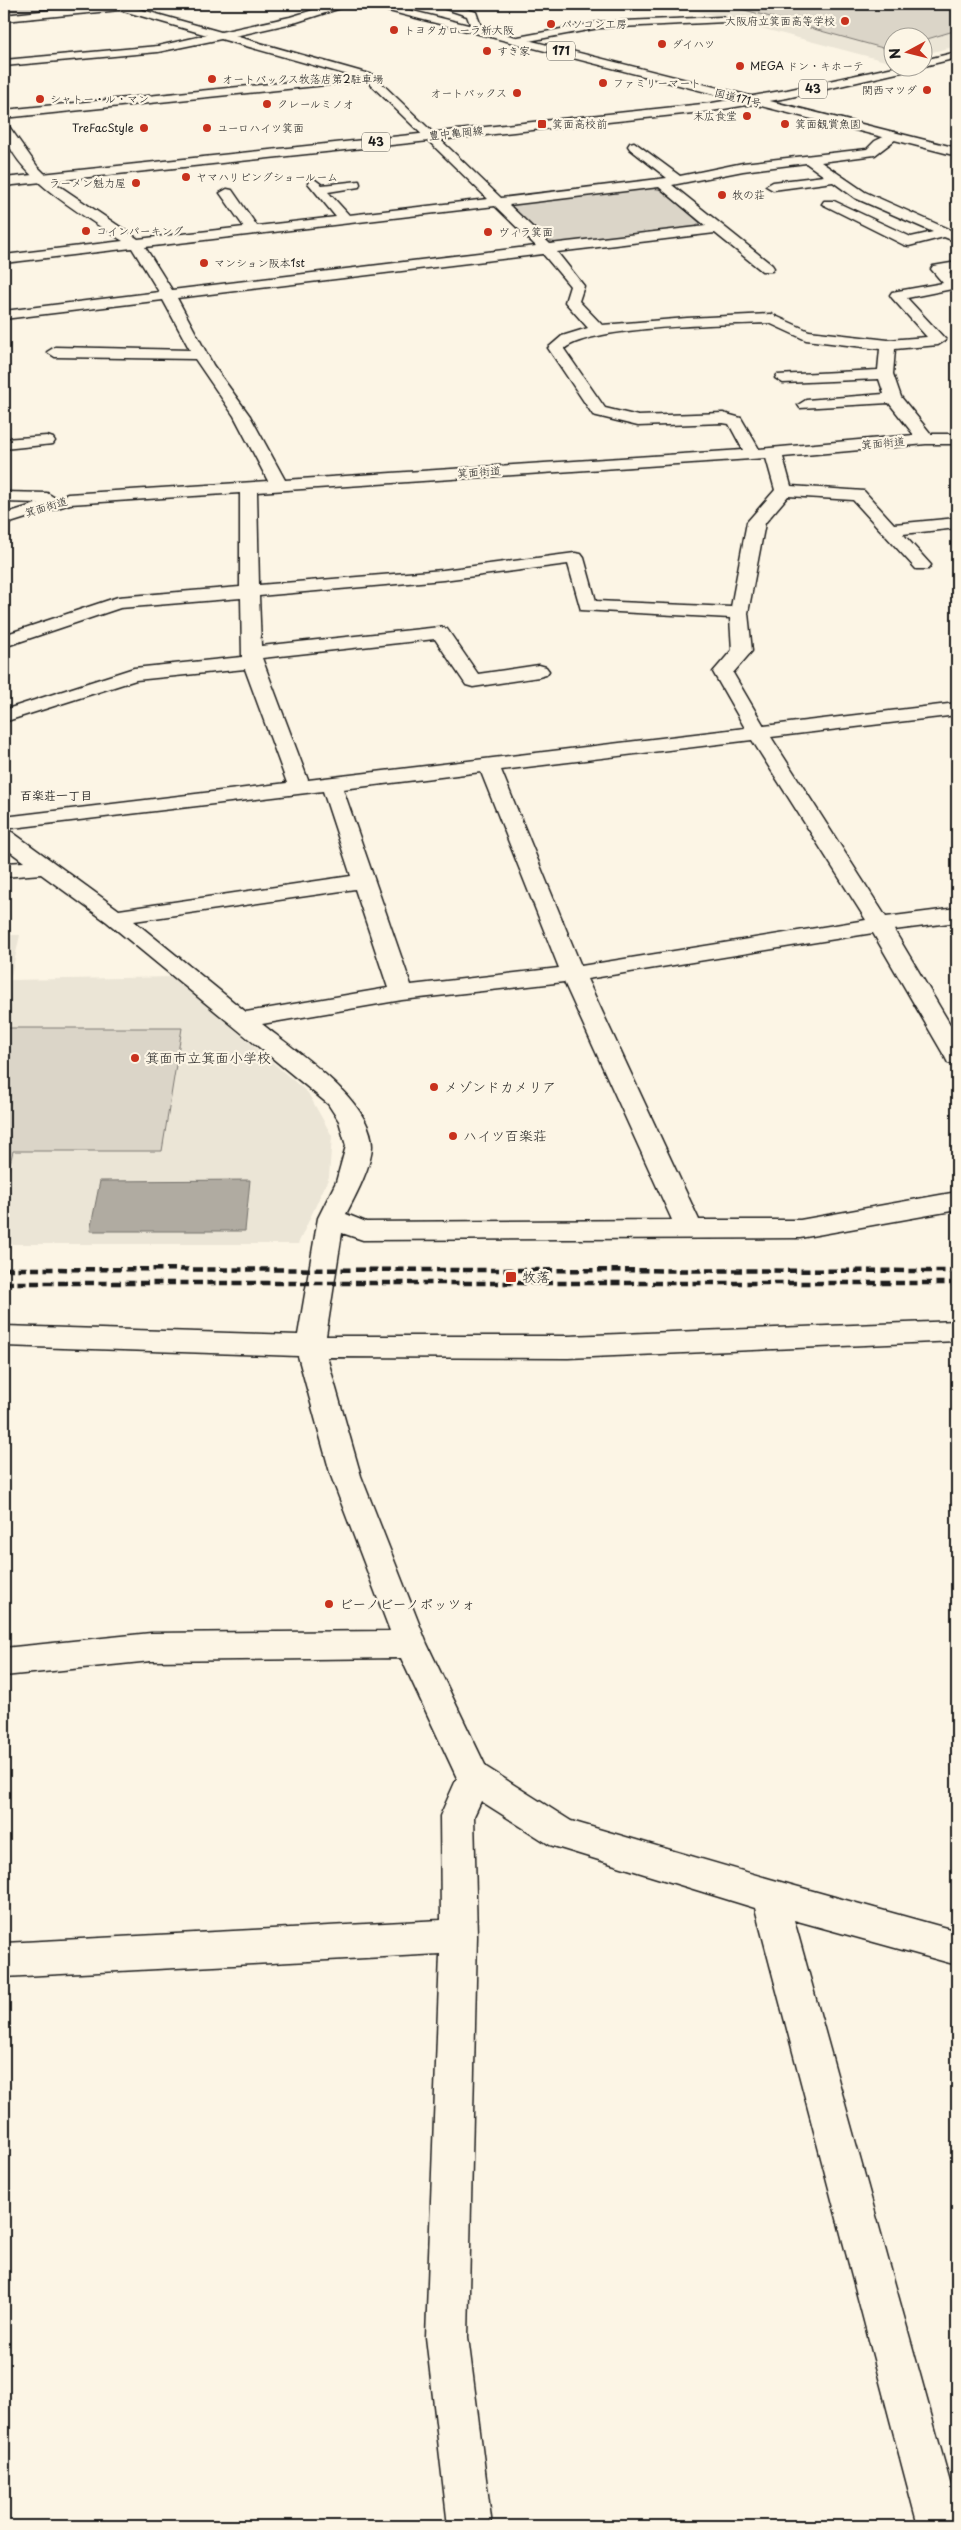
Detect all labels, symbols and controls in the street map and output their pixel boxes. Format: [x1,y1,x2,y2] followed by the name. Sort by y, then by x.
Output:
[725,12,835,29] place label: 大阪府立箕面高等学校
[561,15,627,32] place label: パソコン工房
[839,15,851,27] marker: 大阪府立箕面高等学校
[545,18,557,30] marker: パソコン工房
[404,21,514,38] place label: トヨタカローラ新大阪
[388,24,400,36] marker: トヨタカローラ新大阪
[884,28,934,78] north arrow
[672,35,715,52] place label: ダイハツ
[656,38,668,50] marker: ダイハツ
[547,41,575,60] road number: 171
[497,42,530,59] place label: すき家
[481,45,493,57] marker: すき家
[884,47,906,60] text: N
[750,57,864,74] place label: MEGA ドン・キホーテ
[734,60,746,72] marker: MEGA ドン・キホーテ
[222,70,384,87] place label: オートバックス牧落店第2駐車場
[206,73,218,85] marker: オートバックス牧落店第2駐車場
[613,74,701,91] place label: ファミリーマート
[597,77,609,89] marker: ファミリーマート
[799,80,827,98] road number: 43
[862,81,917,98] place label: 関西マツダ
[713,83,763,112] street label: 国道171号
[430,84,507,101] place label: オートバックス
[921,84,933,96] marker: 関西マツダ
[511,87,523,99] marker: オートバックス
[50,90,149,107] place label: シャトー・ル・マン
[34,93,46,105] marker: シャトー・ル・マン
[277,95,354,112] place label: クレールミノオ
[261,98,273,110] marker: クレールミノオ
[693,107,737,124] place label: 末広食堂
[741,110,753,122] marker: 末広食堂
[552,115,607,132] place label: 箕面高校前
[795,115,861,132] place label: 箕面観賞魚園
[536,118,548,130] marker: 箕面高校前
[779,118,791,130] marker: 箕面観賞魚園
[72,119,134,136] place label: TreFacStyle
[217,119,304,136] place label: ユーロハイツ箕面
[428,121,484,144] street label: 豊中亀岡線
[138,122,150,134] marker: TreFacStyle
[201,122,213,134] marker: ユーロハイツ箕面
[362,132,390,152] road number: 43
[196,168,338,185] place label: ヤマハリビングショールーム
[180,171,192,183] marker: ヤマハリビングショールーム
[49,174,126,191] place label: ラーメン魁力屋
[130,177,142,189] marker: ラーメン魁力屋
[732,186,765,203] place label: 牧の荘
[716,189,728,201] marker: 牧の荘
[96,222,184,239] place label: コインパーキング
[498,223,553,240] place label: ヴィラ箕面
[80,225,92,237] marker: コインパーキング
[482,226,494,238] marker: ヴィラ箕面
[214,254,306,271] place label: マンション阪本1st
[198,257,210,269] marker: マンション阪本1st
[860,432,906,453] street label: 箕面街道
[456,461,502,482] street label: 箕面街道
[22,492,69,521] street label: 箕面街道
[20,786,92,804] district label: 百楽荘一丁目
[145,1047,271,1068] place label: 箕面市立箕面小学校
[129,1052,141,1064] marker: 箕面市立箕面小学校
[444,1076,556,1097] place label: メゾンドカメリア
[428,1081,440,1093] marker: メゾンドカメリア
[463,1125,547,1146] place label: ハイツ百楽荘
[447,1130,459,1142] marker: ハイツ百楽荘
[522,1266,550,1287] place label: 牧落
[504,1270,518,1284] marker: 牧落
[339,1593,475,1614] place label: ビーノビーノポッツォ
[323,1598,335,1610] marker: ビーノビーノポッツォ

